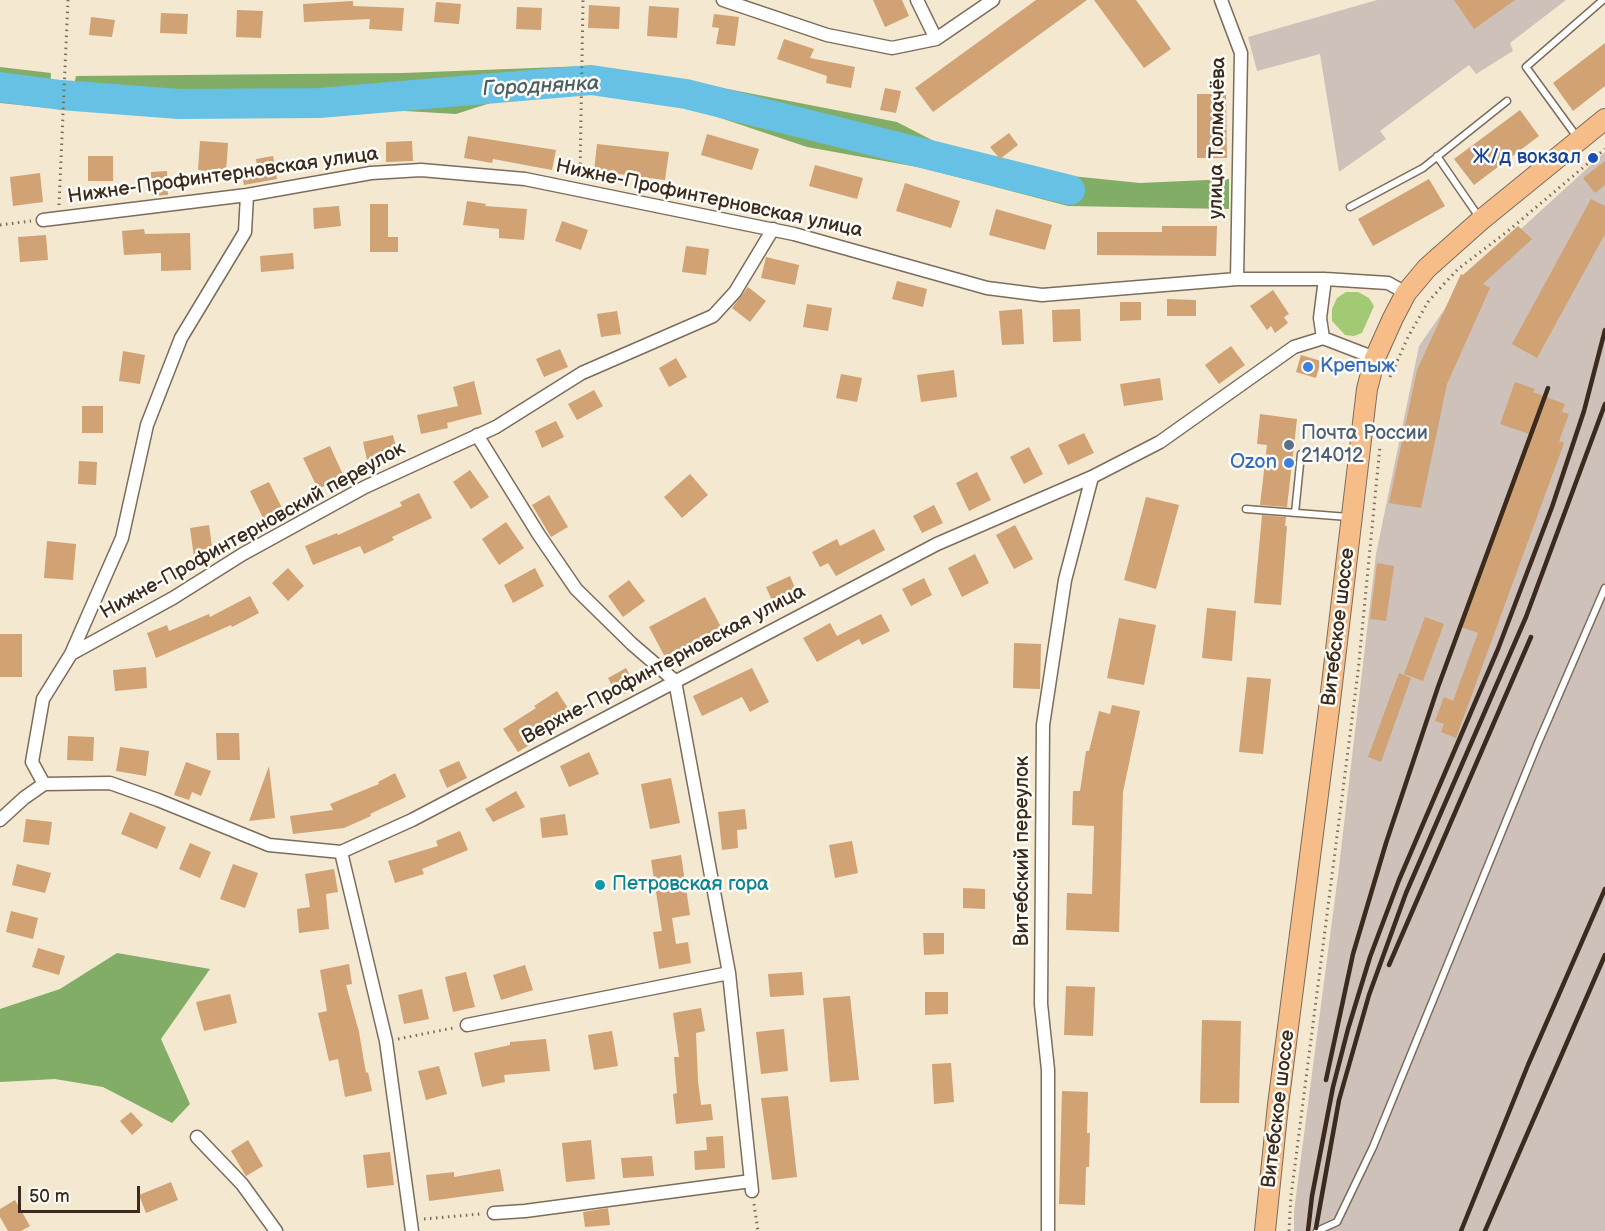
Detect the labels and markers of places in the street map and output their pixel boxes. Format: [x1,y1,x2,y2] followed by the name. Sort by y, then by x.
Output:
[1473,146,1581,170] place label: Ж/д вокзал
[1586,151,1600,165] marker: Ж/д вокзал
[1320,355,1395,379] place label: Крепыж
[1301,360,1315,374] marker: Крепыж
[1301,422,1428,469] place label: Почта России 214012
[1282,438,1296,452] marker: Почта России 214012
[1230,451,1277,475] place label: Ozon
[1282,456,1296,470] marker: Ozon
[612,873,769,897] place label: Петровская гора
[593,878,607,892] marker: Петровская гора

